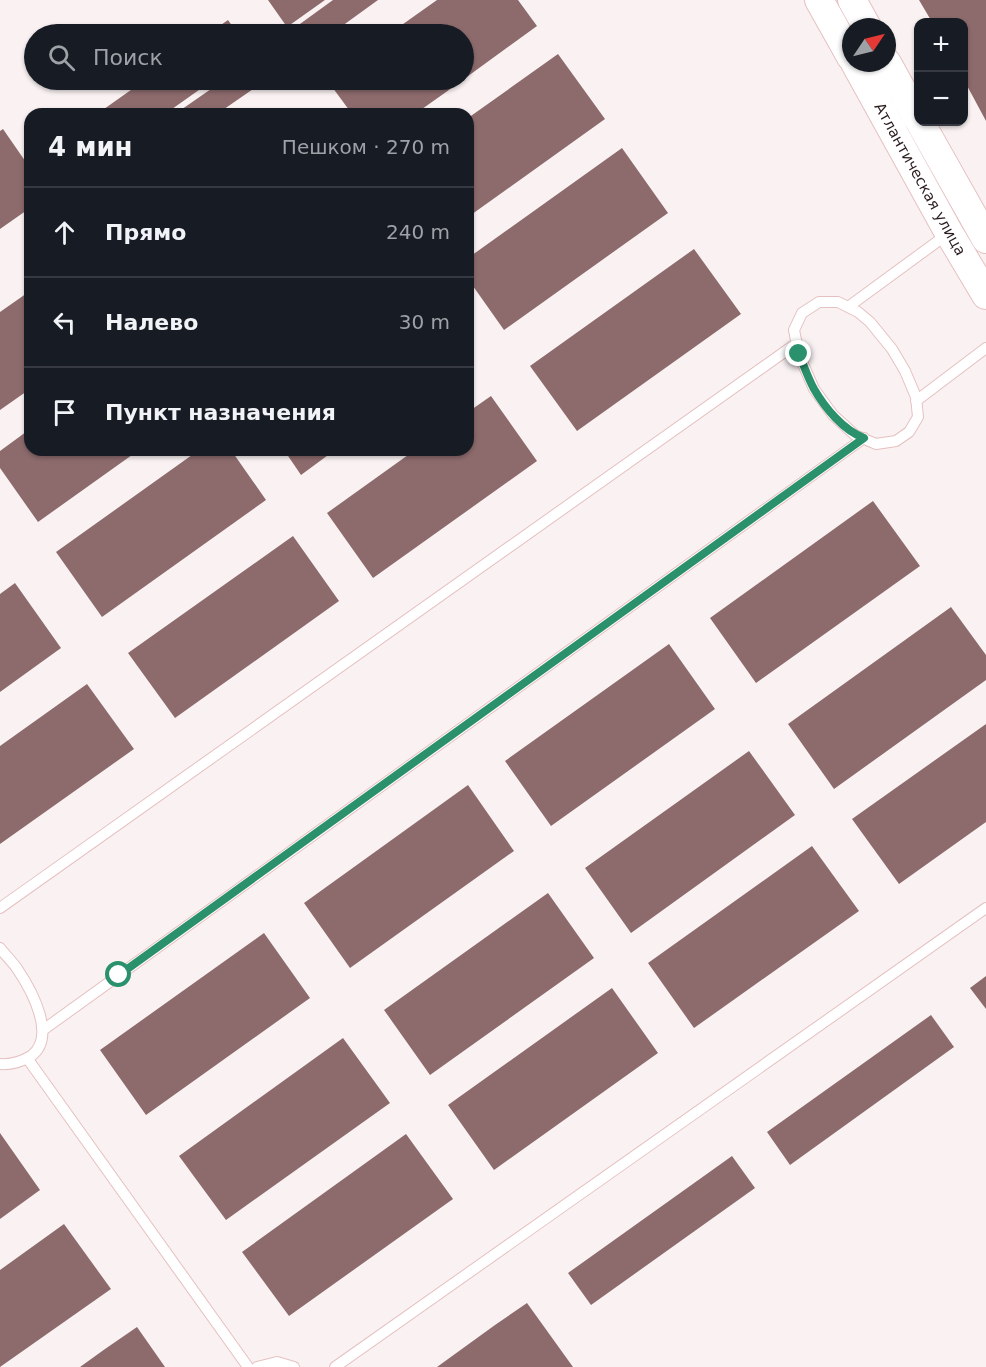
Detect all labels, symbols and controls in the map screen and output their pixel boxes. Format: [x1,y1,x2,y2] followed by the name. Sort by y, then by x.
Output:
[842,18,896,72] north arrow
[914,18,968,126] map controls
[914,18,968,72] button: +
[24,24,474,90] search box
[45,41,78,74] icon: search
[93,45,163,70] text: Поиск
[914,72,968,126] button: −
[870,99,970,259] street label: Атлантическая улица
[48,132,133,162] text: 4 мин
[282,135,450,159] text: Пешком · 270 m
[48,216,81,249] icon: ahead
[105,220,186,245] text: Прямо
[386,220,450,244] text: 240 m
[48,306,81,339] icon: left
[105,310,198,335] text: Налево
[399,310,450,334] text: 30 m
[785,340,811,366] route end
[48,396,81,429] icon: arrive
[105,400,336,425] text: Пункт назначения
[105,961,131,987] route start

